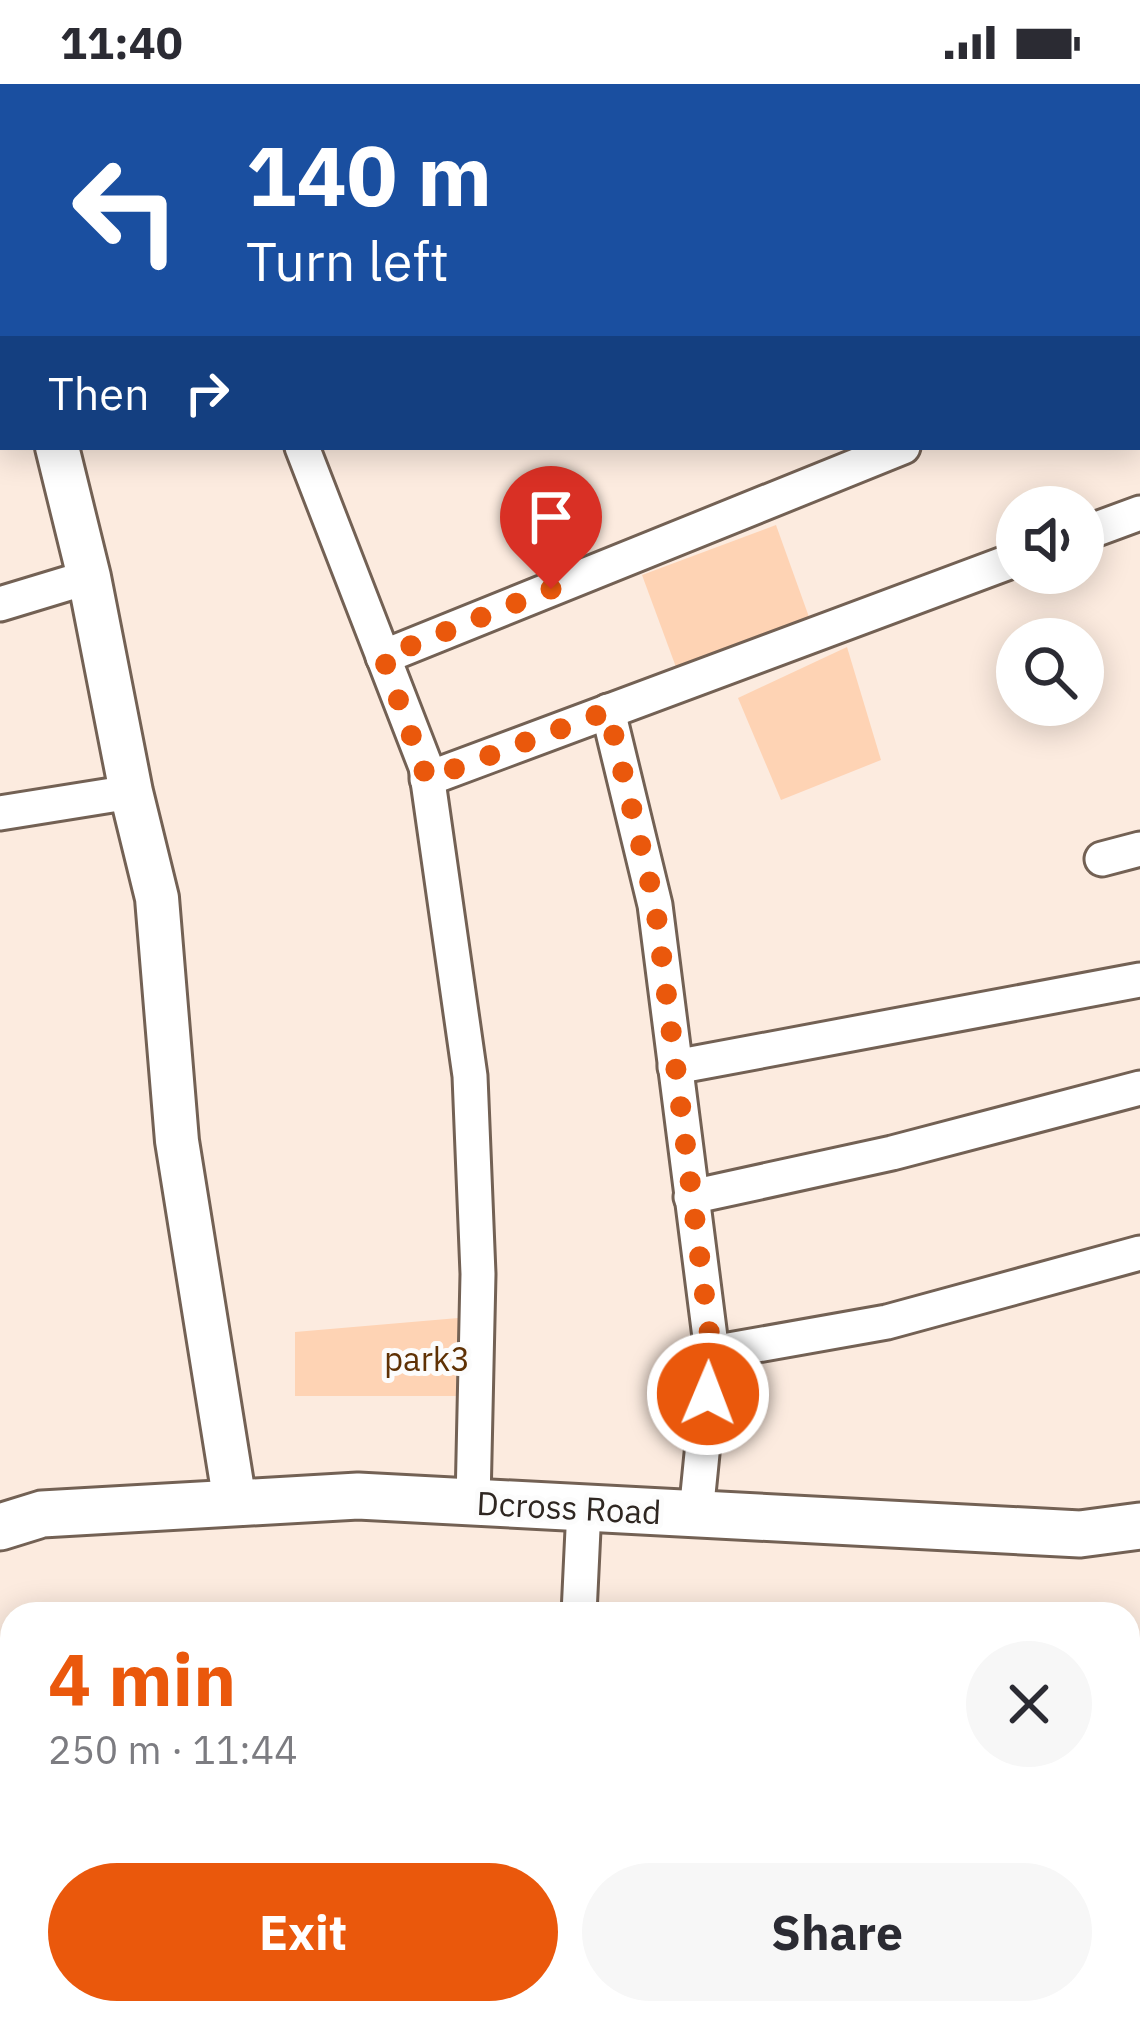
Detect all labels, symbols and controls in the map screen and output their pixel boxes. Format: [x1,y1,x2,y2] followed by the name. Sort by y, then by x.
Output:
[60,13,183,71] text: 11:40
[246,120,492,229] text: 140 m
[48,132,204,288] icon: left
[246,226,449,296] text: Turn left
[174,360,240,426] icon: right
[48,364,150,422] text: Then
[500,466,602,589] pin
[518,484,584,550] icon: arrive
[996,486,1104,726] map controls
[996,486,1104,594] button: sound
[996,618,1104,726] button: search
[645,1331,771,1457] position arrow
[384,1337,470,1380] park label: park3
[476,1481,662,1533] street label: Dcross Road
[48,1632,236,1726] text: 4 min
[966,1641,1092,1767] button: close
[48,1724,298,1775] text: 250 m · 11:44
[48,1863,558,2001] button: Exit
[582,1863,1092,2001] button: Share

